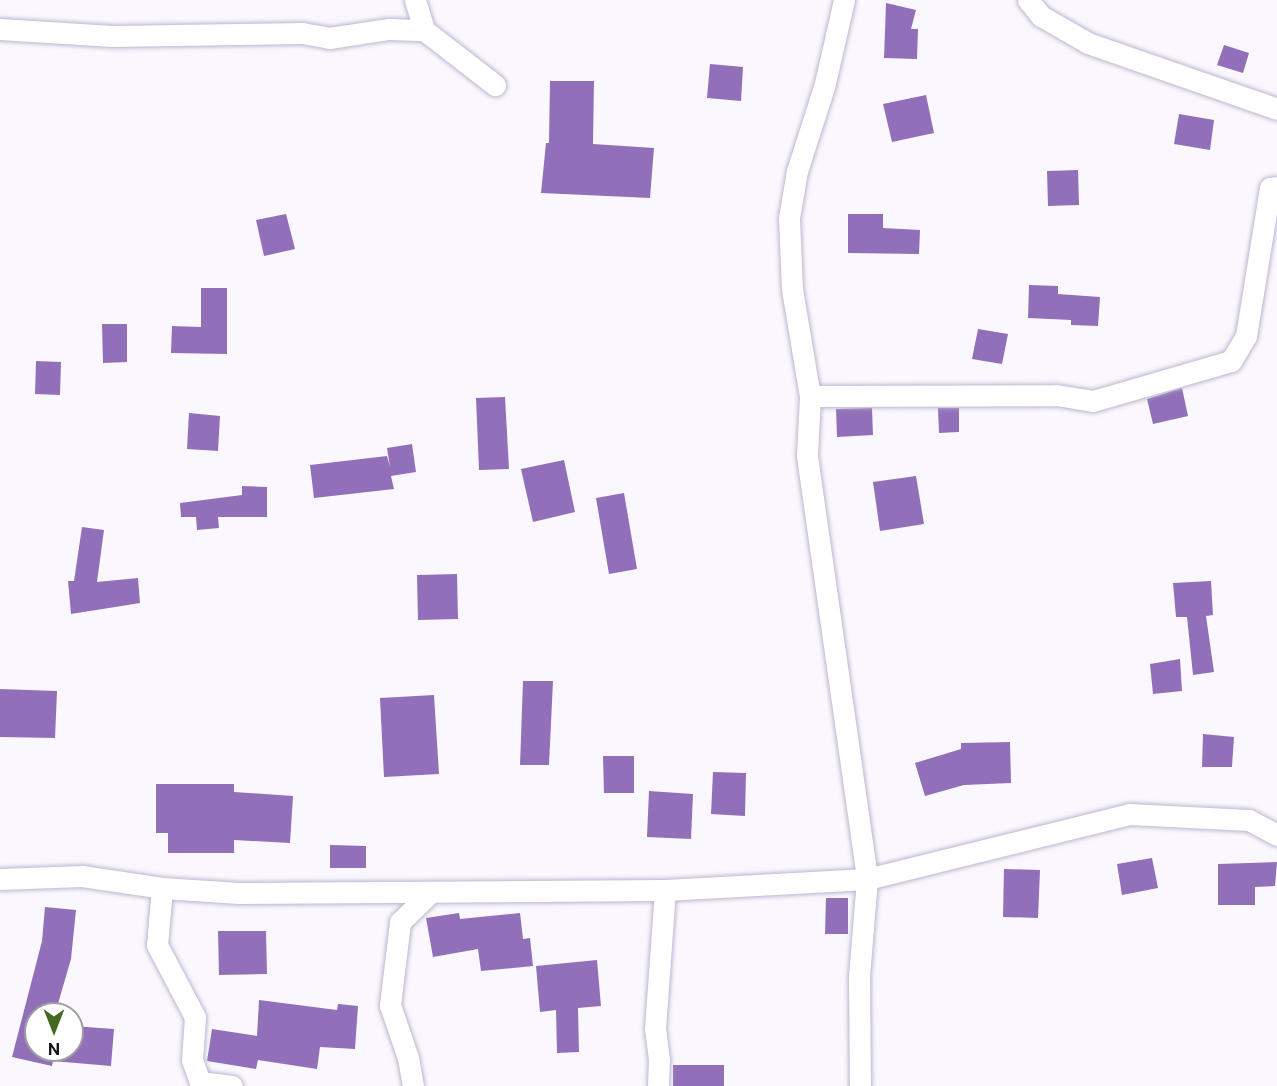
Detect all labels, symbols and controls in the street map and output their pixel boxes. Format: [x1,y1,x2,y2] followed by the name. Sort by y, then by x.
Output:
[24,1002,84,1062] north arrow
[48,1039,60,1058] text: N

